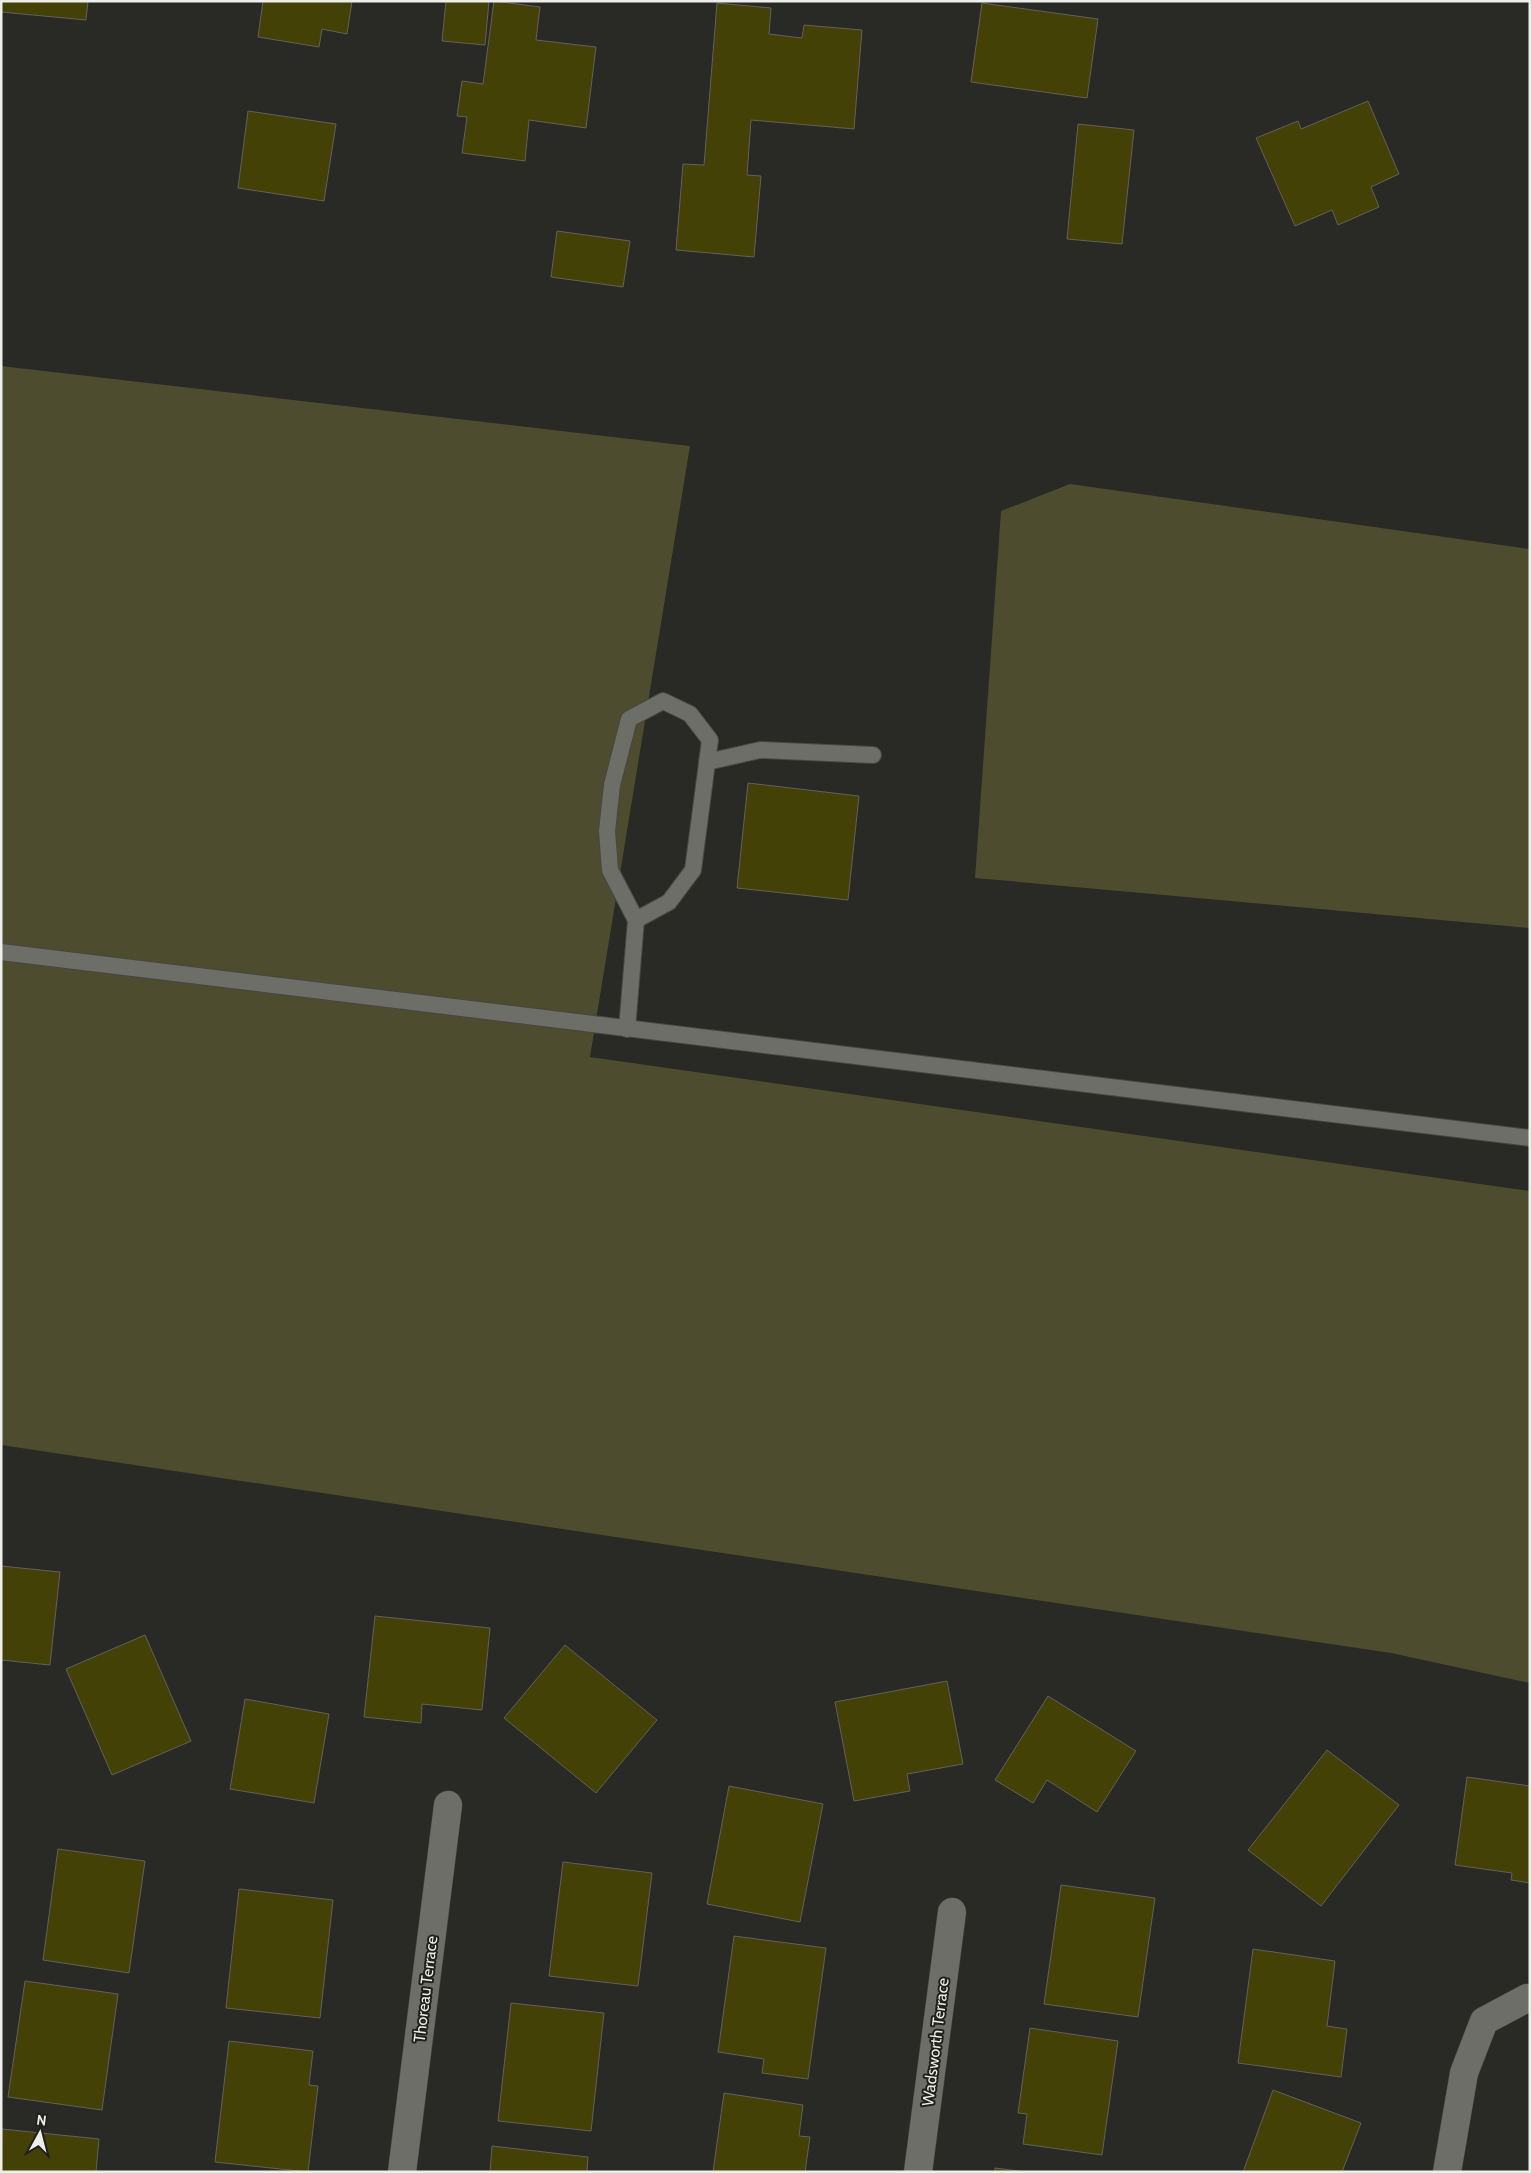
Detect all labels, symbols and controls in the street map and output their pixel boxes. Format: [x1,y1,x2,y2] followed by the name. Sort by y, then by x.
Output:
[410,1935,441,2043] street label: Thoreau Terrace
[918,1977,953,2107] street label: Wadsworth Terrace
[15,2108,65,2158] north arrow
[36,2111,48,2130] text: N

